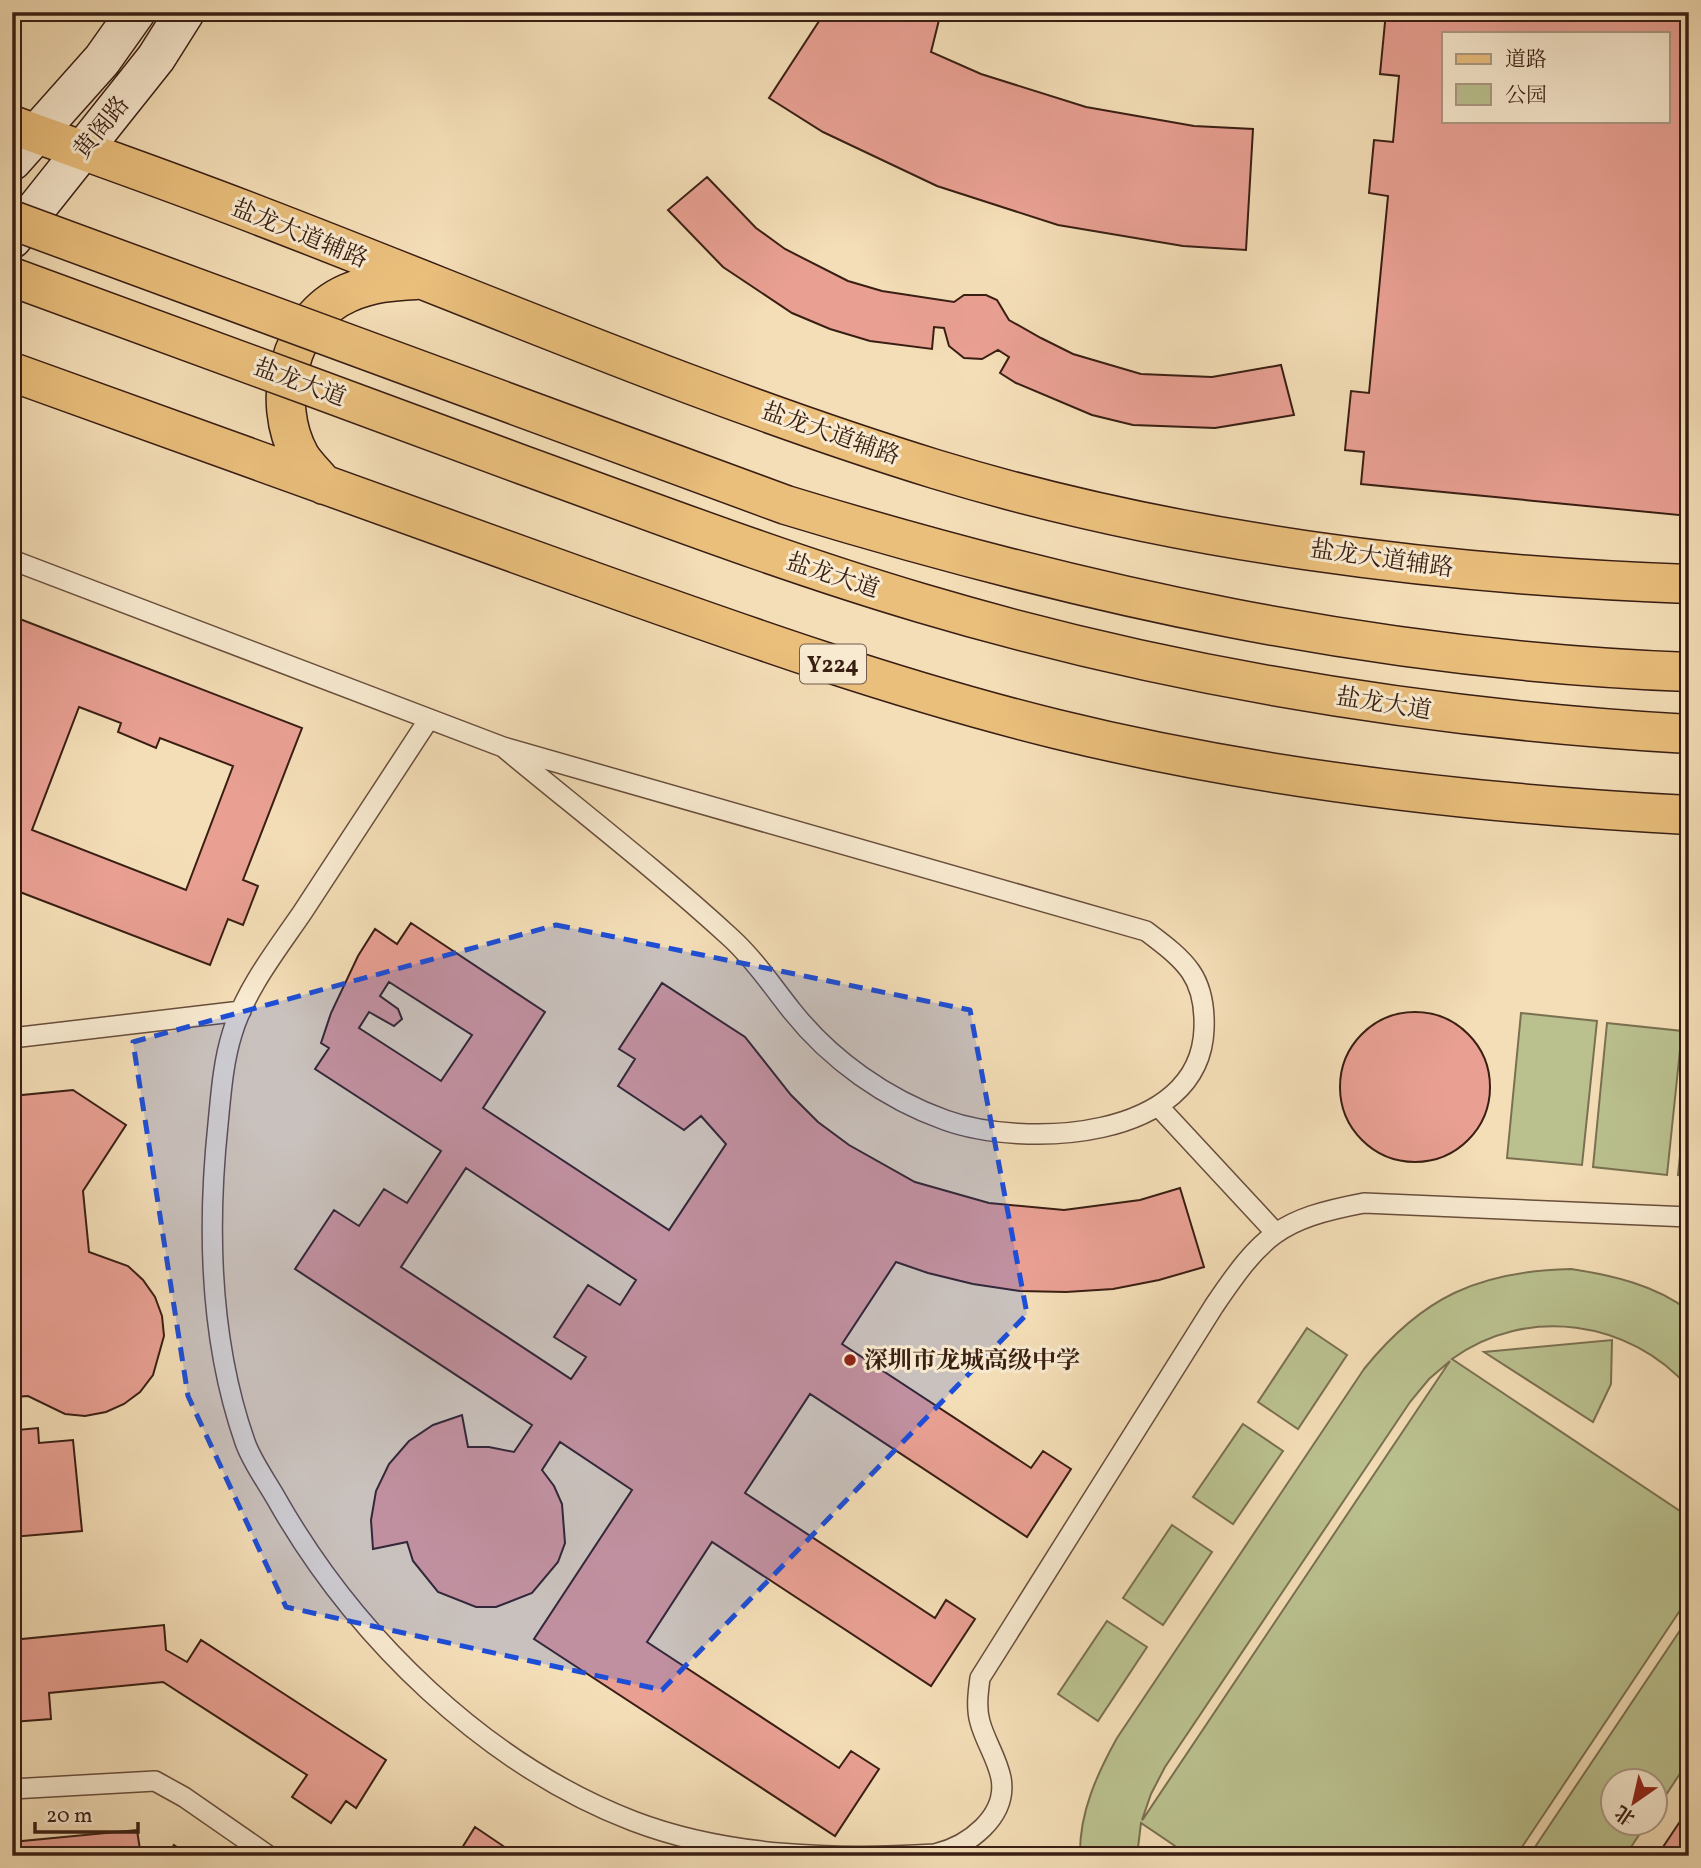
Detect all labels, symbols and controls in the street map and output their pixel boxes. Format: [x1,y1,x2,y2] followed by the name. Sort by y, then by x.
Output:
[1442,32,1670,122] legend
[1505,46,1547,75] text: 道路
[1505,82,1547,111] text: 公园
[67,90,138,167] street label: 黄阁路
[226,192,372,278] street label: 盐龙大道辅路
[248,351,350,416] street label: 盐龙大道
[757,395,904,474] street label: 盐龙大道辅路
[1308,533,1455,587] street label: 盐龙大道辅路
[781,546,883,608] street label: 盐龙大道
[800,644,866,684] road number: Y224
[1334,681,1434,729] street label: 盐龙大道
[864,1345,1080,1379] place label: 深圳市龙城高级中学
[842,1352,858,1368] marker: 深圳市龙城高级中学
[1600,1766,1670,1836] north arrow
[35,1791,138,1835] scale bar
[1610,1798,1641,1831] text: 北
[46,1802,92,1831] text: 20 m

